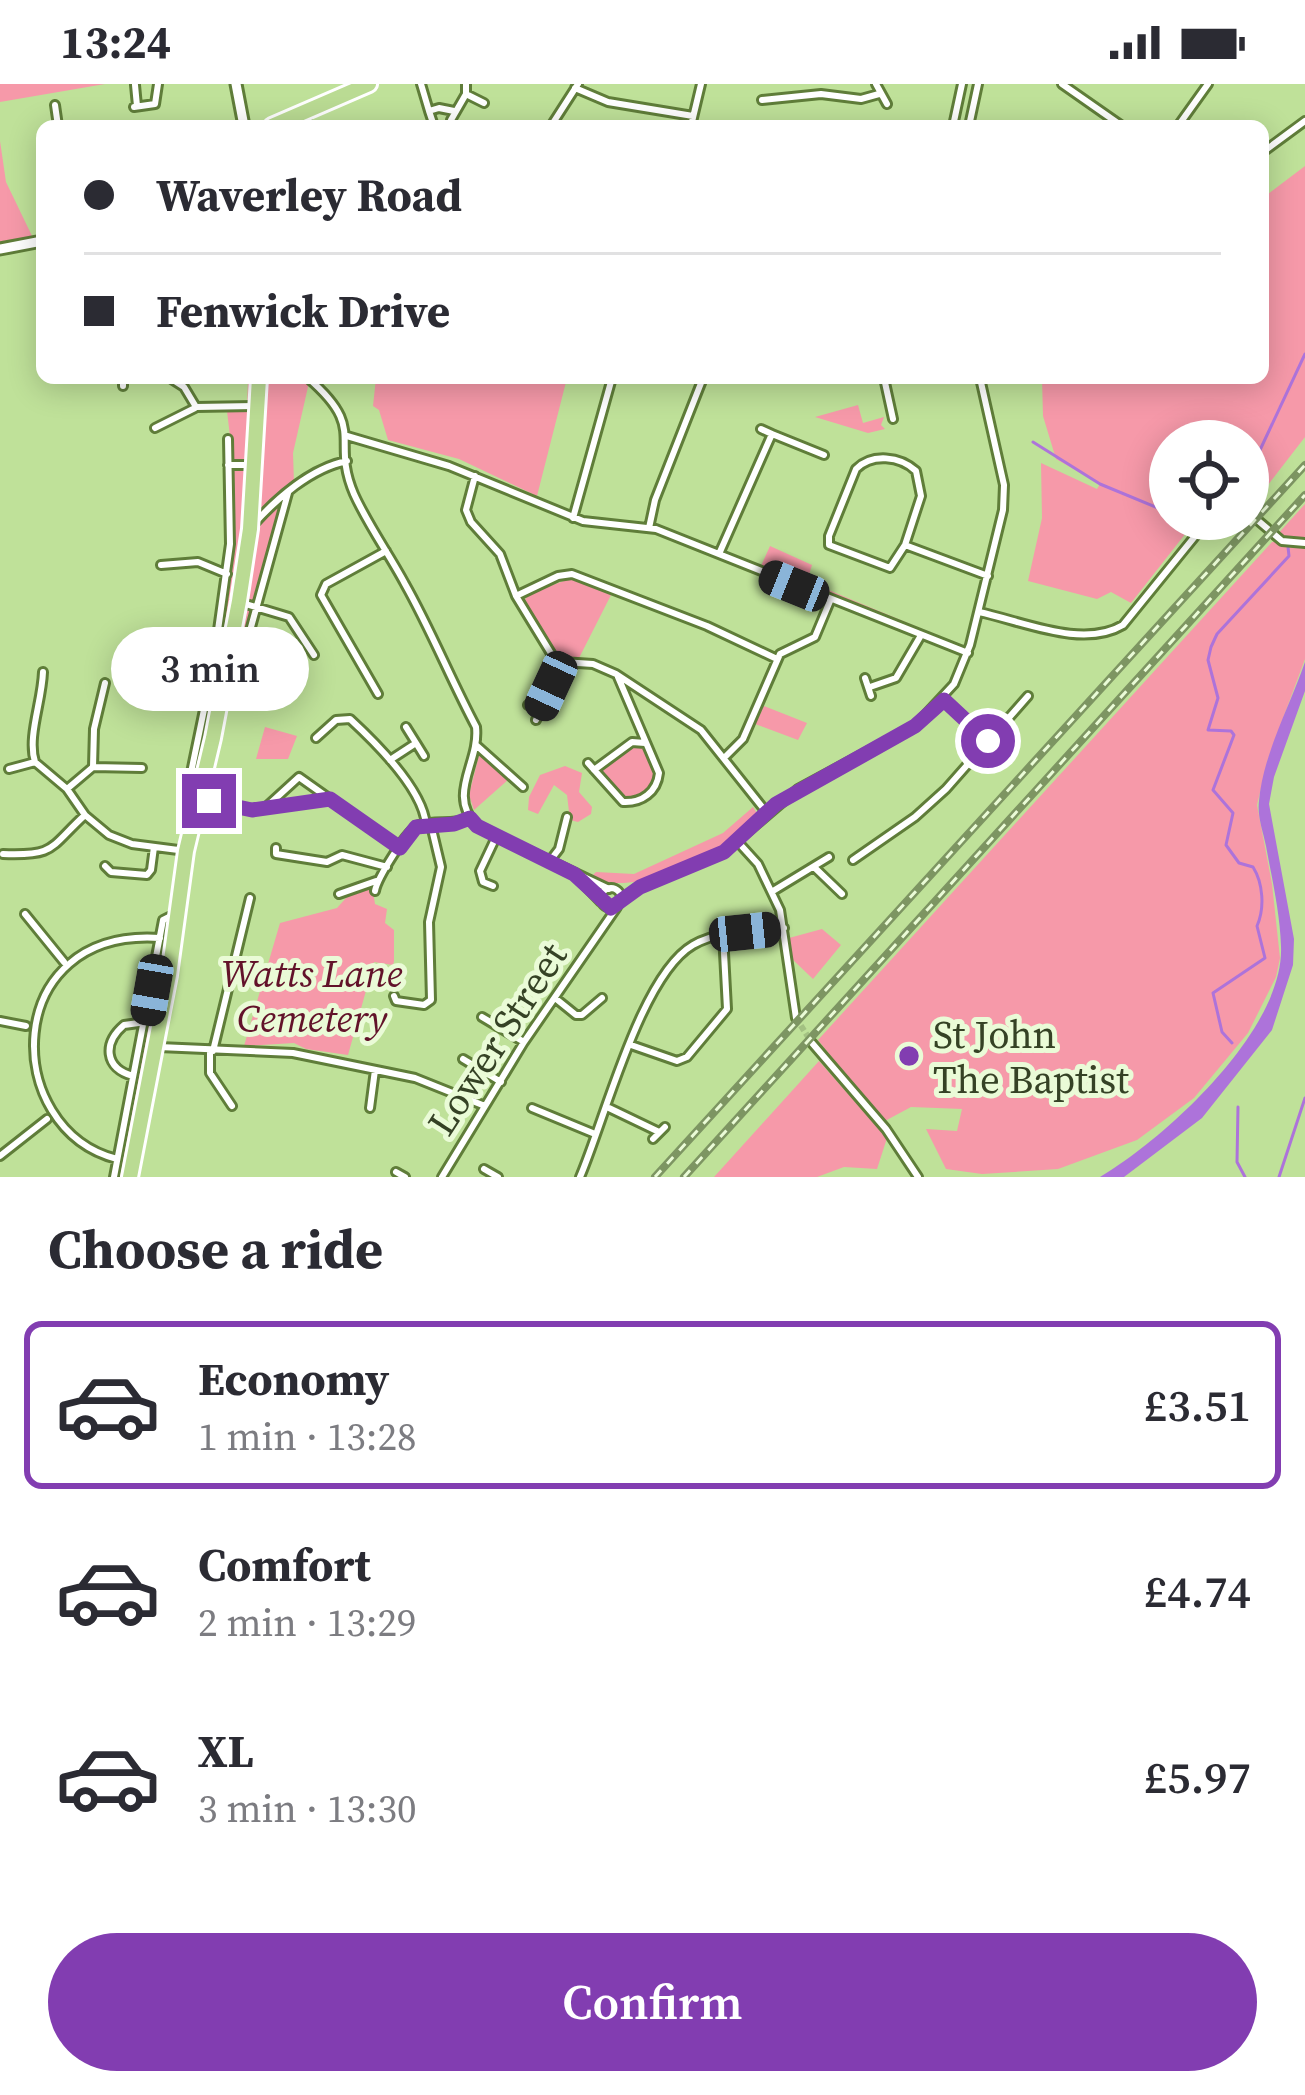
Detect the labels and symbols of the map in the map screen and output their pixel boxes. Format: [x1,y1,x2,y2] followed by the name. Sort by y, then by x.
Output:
[754,556,834,616] car
[110,627,308,711] callout: 3 min
[519,646,583,726] car
[961,714,1015,768] route start
[182,774,236,828] route end
[707,910,783,954] car
[415,932,579,1146] street label: Lower Street
[221,947,403,1045] park label: Watts Lane Cemetery
[128,951,176,1029] car
[933,1008,1129,1106] place label: St John The Baptist
[896,1043,922,1069] marker: St John The Baptist

